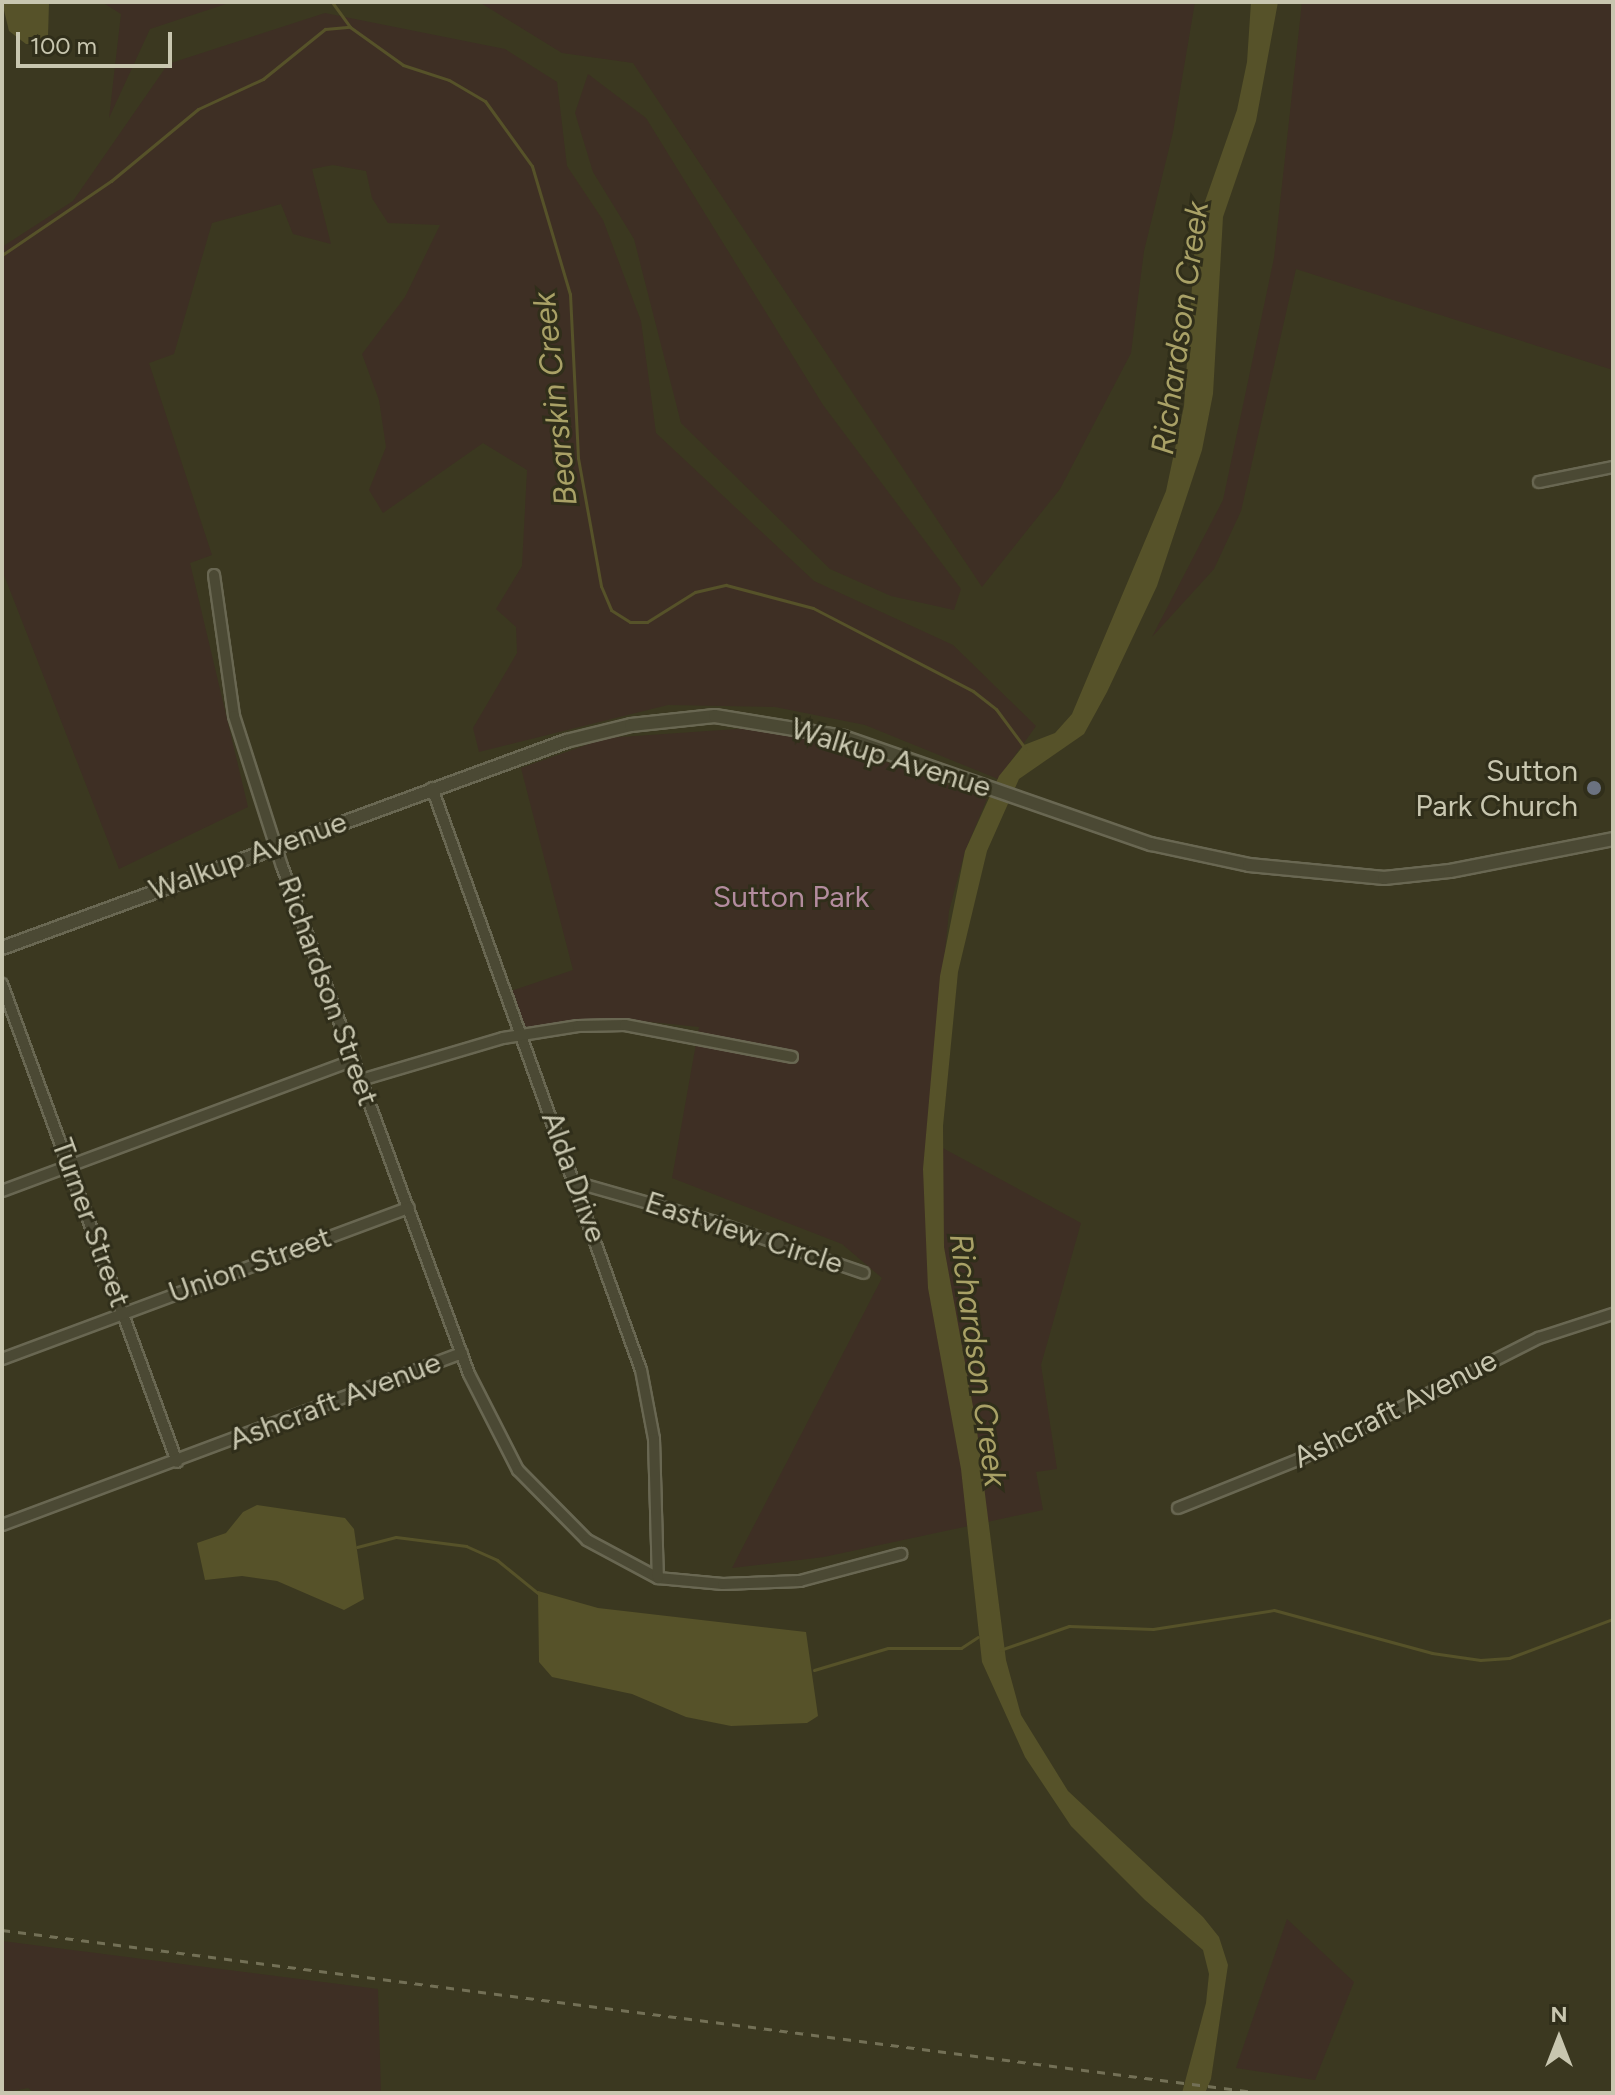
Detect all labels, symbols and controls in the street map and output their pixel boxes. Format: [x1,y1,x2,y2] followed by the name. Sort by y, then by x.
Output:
[20,16,176,66] scale bar
[30,31,97,60] text: 100 m
[1143,199,1217,457] water label: Richardson Creek
[525,290,585,508] water label: Bearskin Creek
[787,710,995,806] street label: Walkup Avenue
[1415,753,1578,824] place label: Sutton Park Church
[1585,779,1603,797] marker: Sutton Park Church
[144,804,352,908] street label: Walkup Avenue
[270,871,386,1111] street label: Richardson Street
[713,879,869,915] park label: Sutton Park
[534,1107,614,1247] street label: Alda Drive
[44,1134,138,1312] street label: Turner Street
[641,1184,847,1282] street label: Eastview Circle
[164,1219,336,1311] street label: Union Street
[941,1231,1015,1489] water label: Richardson Creek
[1287,1342,1503,1476] street label: Ashcraft Avenue
[224,1344,446,1458] street label: Ashcraft Avenue
[1519,1999,1599,2079] north arrow
[1550,2001,1568,2028] text: N

